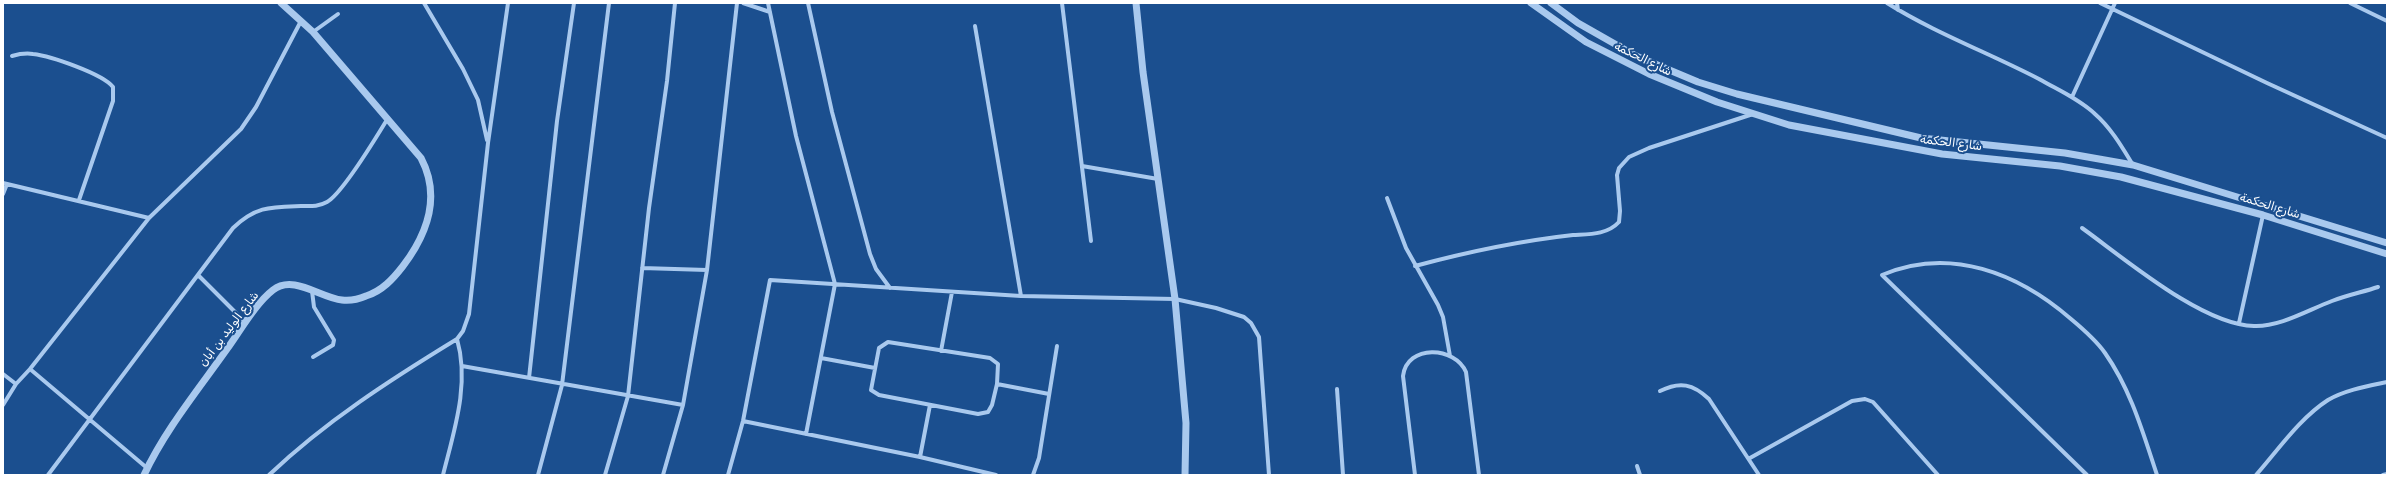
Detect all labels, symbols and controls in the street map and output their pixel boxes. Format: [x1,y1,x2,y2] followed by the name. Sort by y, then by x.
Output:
[1612,39,1674,79] street label: شارع الحكمة
[1919,132,1983,154] street label: شارع الحكمة
[2238,190,2302,222] street label: شارع الحكمة
[196,289,262,369] street label: شارع الوليد بن أبان

